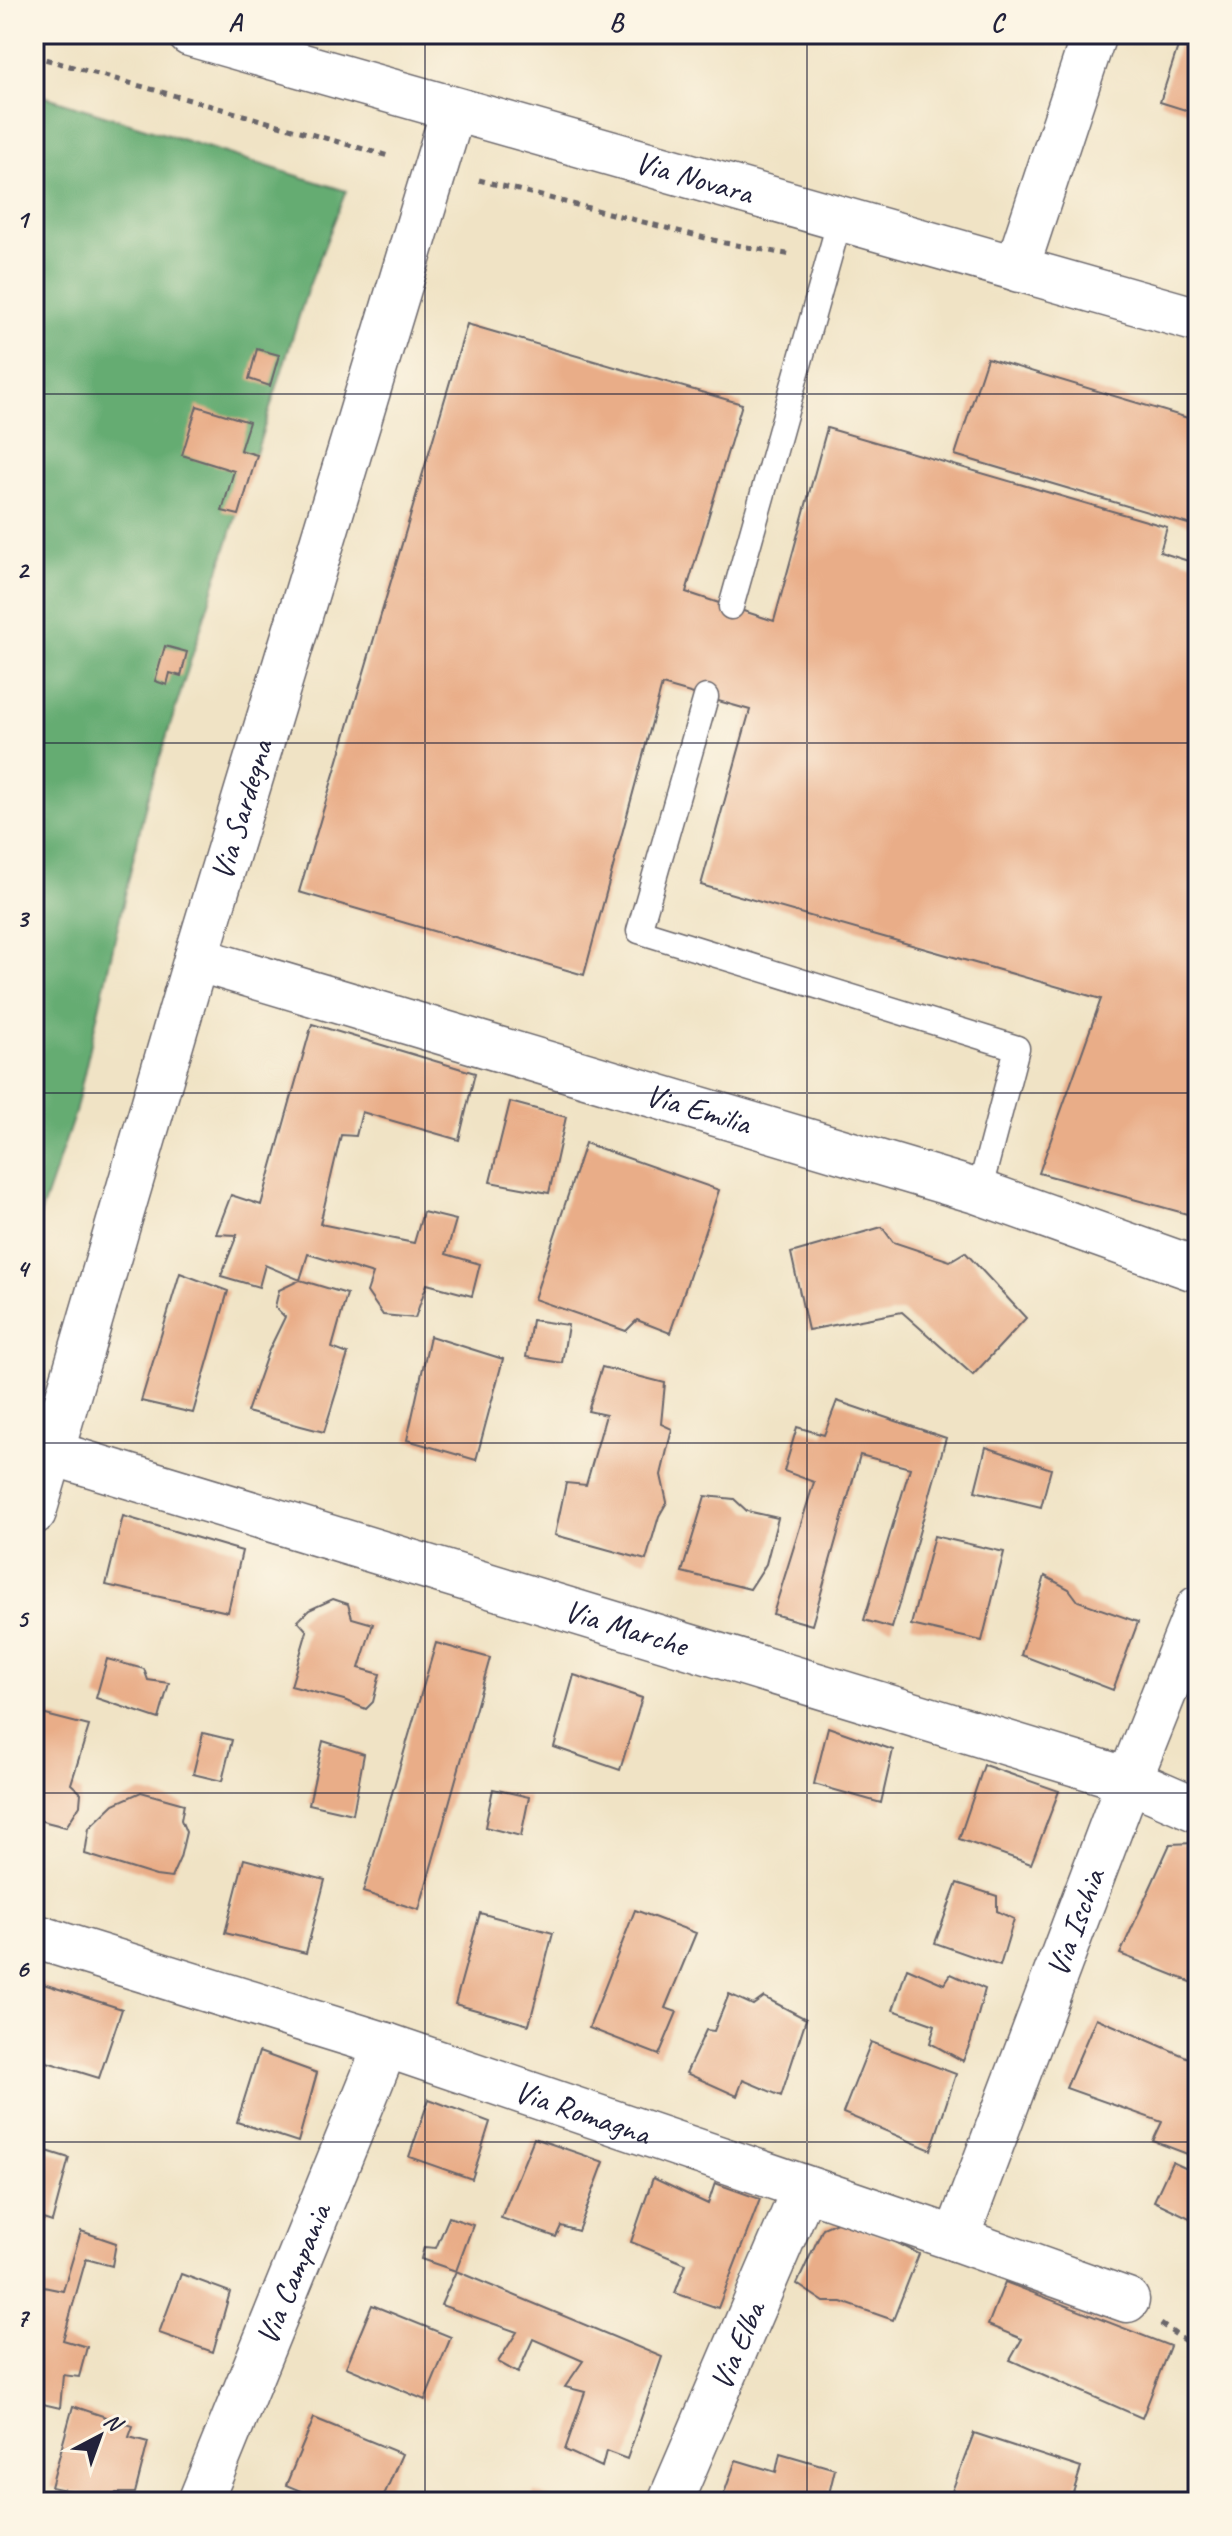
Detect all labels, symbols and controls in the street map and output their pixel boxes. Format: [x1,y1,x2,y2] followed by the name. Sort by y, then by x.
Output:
[228,6,243,39] text: A
[609,6,625,39] text: B
[991,6,1007,39] text: C
[630,141,760,214] street label: Via Novara
[16,203,31,236] text: 1
[16,553,30,586] text: 2
[201,733,283,885] street label: Via Sardegna
[16,902,30,935] text: 3
[641,1074,757,1145] street label: Via Emilia
[16,1252,31,1285] text: 4
[560,1590,695,1666] street label: Via Marche
[16,1602,30,1635] text: 5
[1037,1862,1115,1982] street label: Via Ischia
[16,1952,30,1985] text: 6
[509,2070,657,2155] street label: Via Romagna
[246,2195,341,2351] street label: Via Campania
[700,2293,775,2396] street label: Via Elba
[16,2301,30,2334] text: 7
[60,2396,140,2476] north arrow
[98,2407,129,2439] text: N

